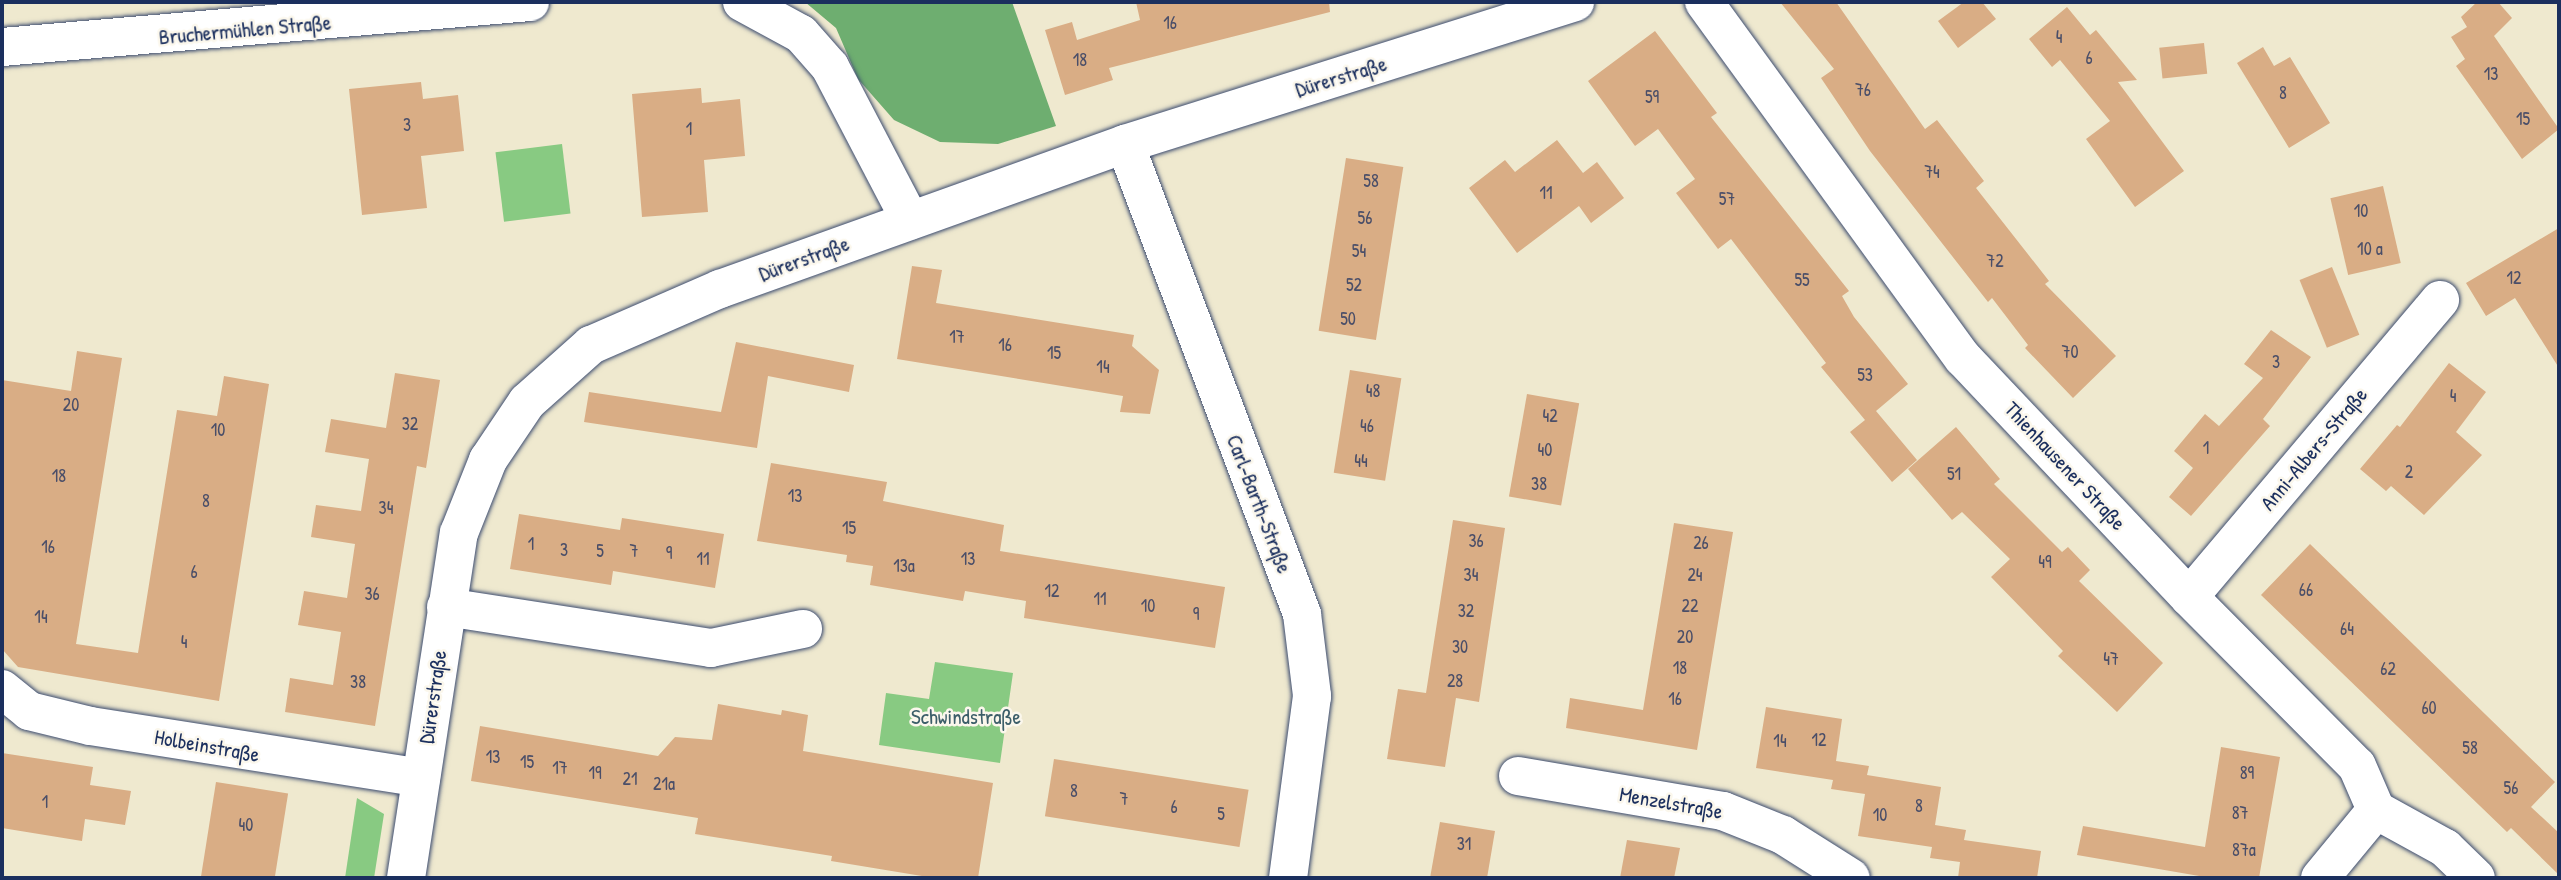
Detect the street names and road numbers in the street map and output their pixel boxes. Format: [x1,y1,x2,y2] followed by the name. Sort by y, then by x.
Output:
[158,10,332,50] street label: Bruchermühlen Straße
[1292,51,1390,103] street label: Dürerstraße
[756,231,852,287] street label: Dürerstraße
[2255,382,2373,516] street label: Anni-Albers-Straße
[1999,397,2131,535] street label: Thienhausener Straße
[1221,431,1297,577] street label: Carl-Barth-Straße
[414,649,452,745] street label: Dürerstraße
[153,724,261,768] street label: Holbeinstraße
[1617,782,1725,824] street label: Menzelstraße

